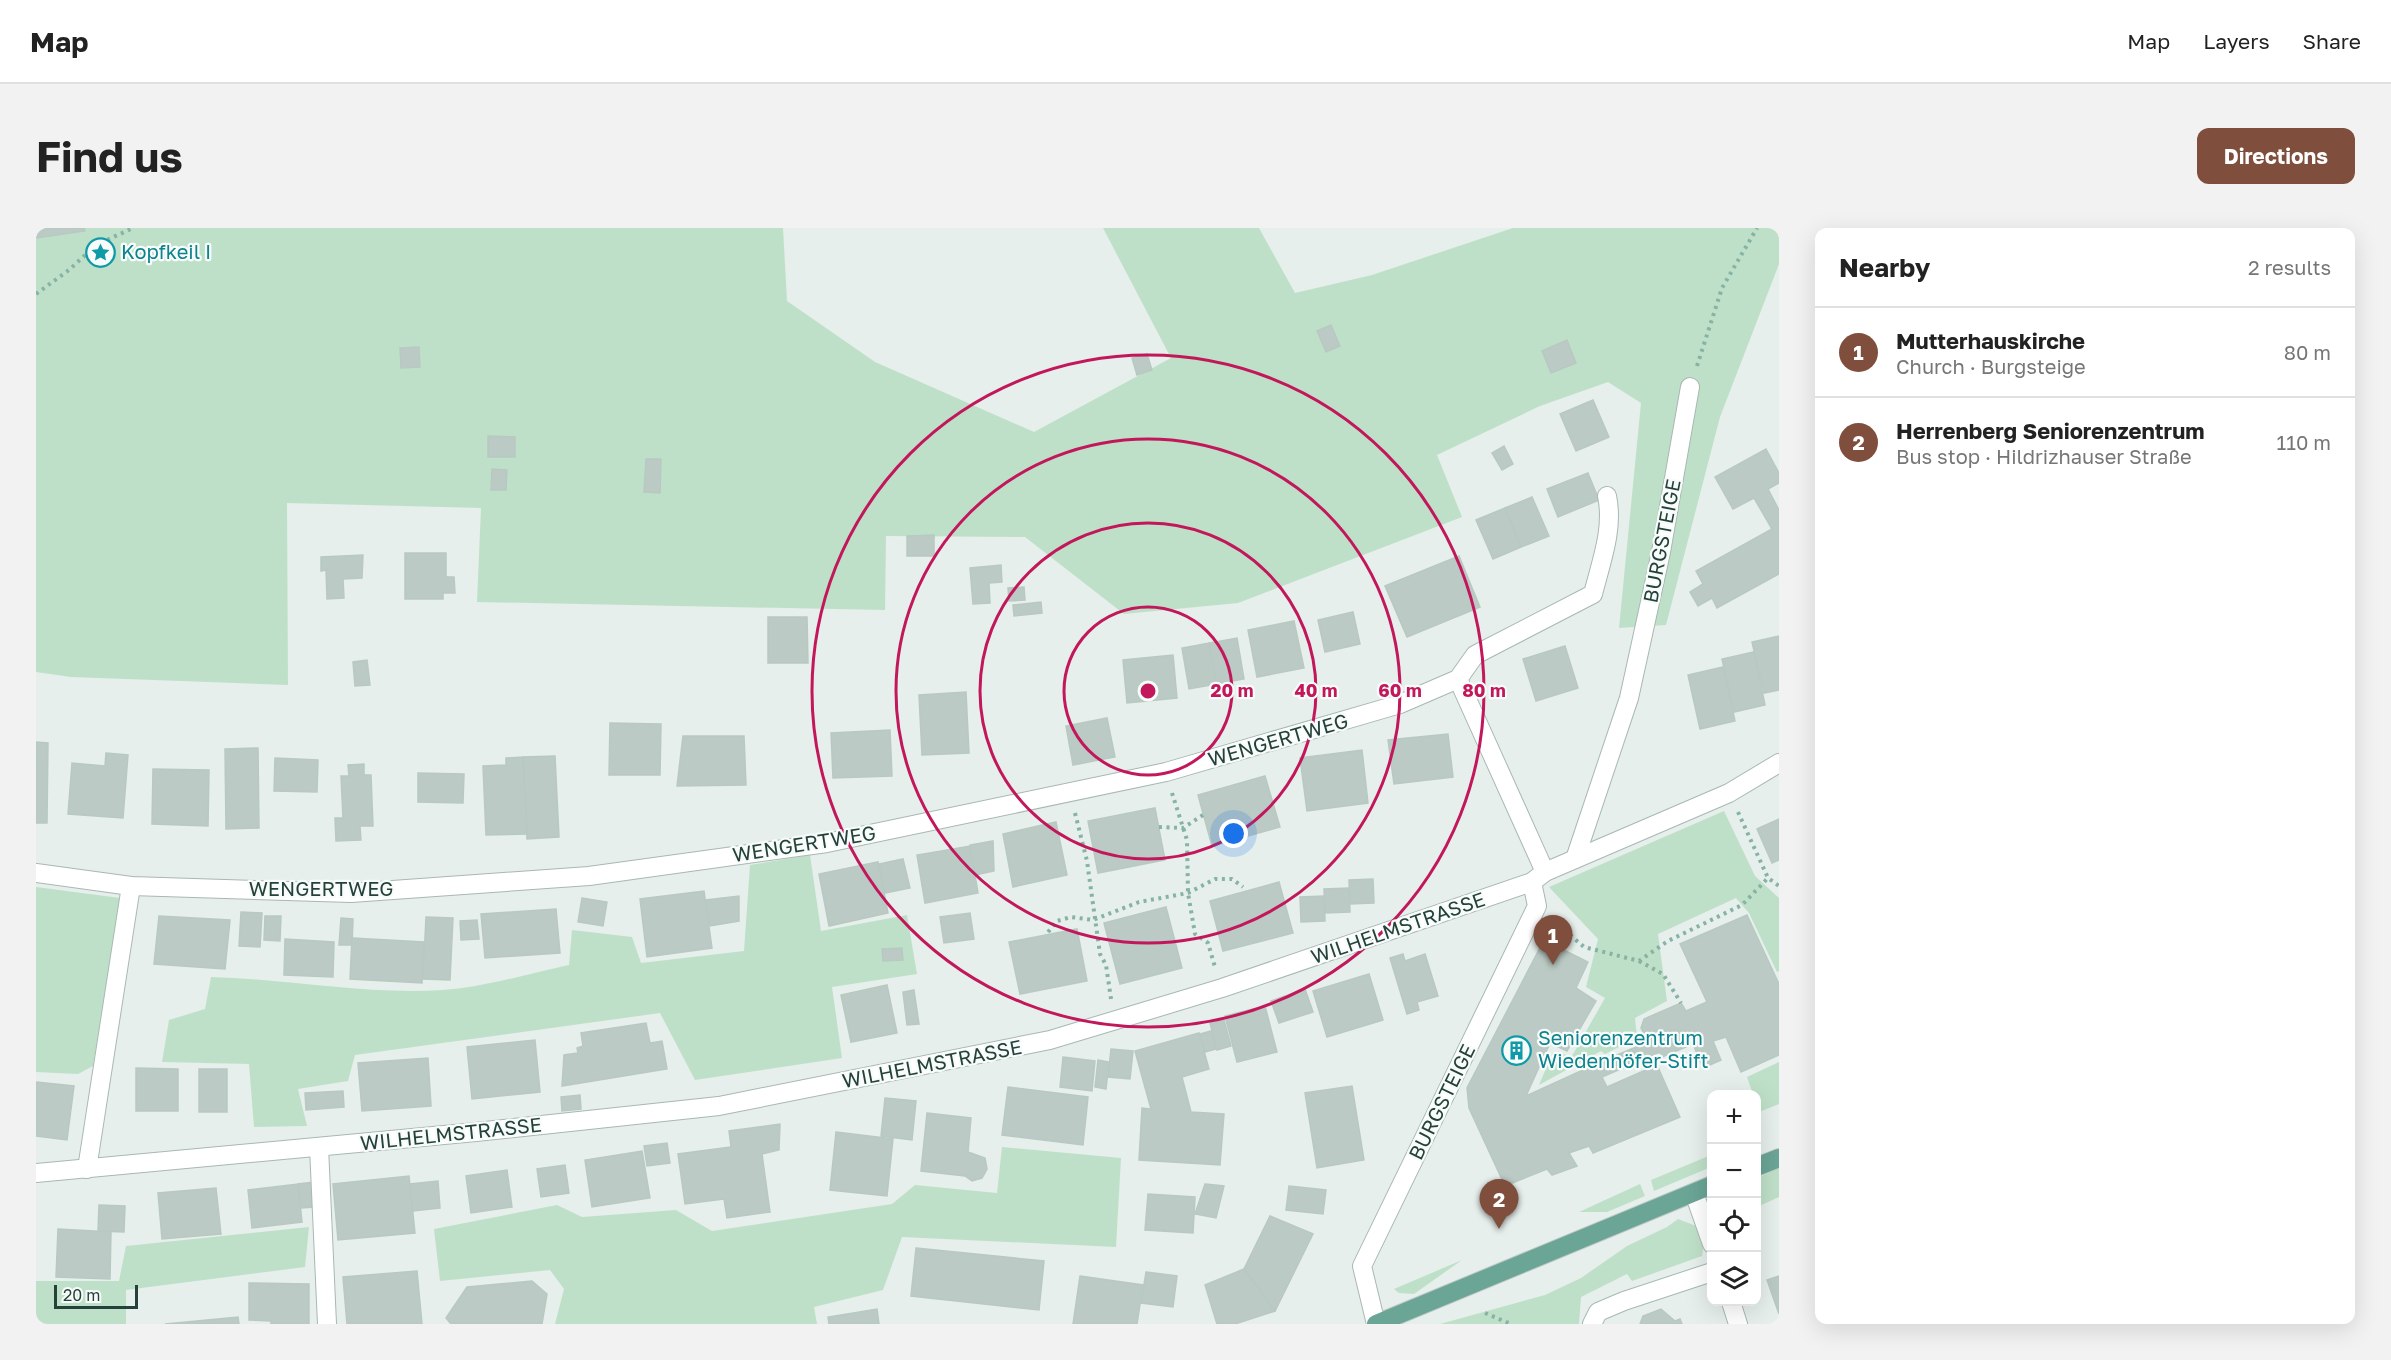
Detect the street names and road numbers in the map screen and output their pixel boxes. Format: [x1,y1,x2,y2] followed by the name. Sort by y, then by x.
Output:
[1637,477,1685,605] street label: BURGSTEIGE
[1205,708,1351,771] street label: WENGERTWEG
[731,820,877,866] street label: WENGERTWEG
[249,876,393,900] street label: WENGERTWEG
[1307,886,1488,968] street label: WILHELMSTRASSE
[840,1034,1024,1092] street label: WILHELMSTRASSE
[1403,1040,1479,1163] street label: BURGSTEIGE
[359,1112,543,1154] street label: WILHELMSTRASSE

